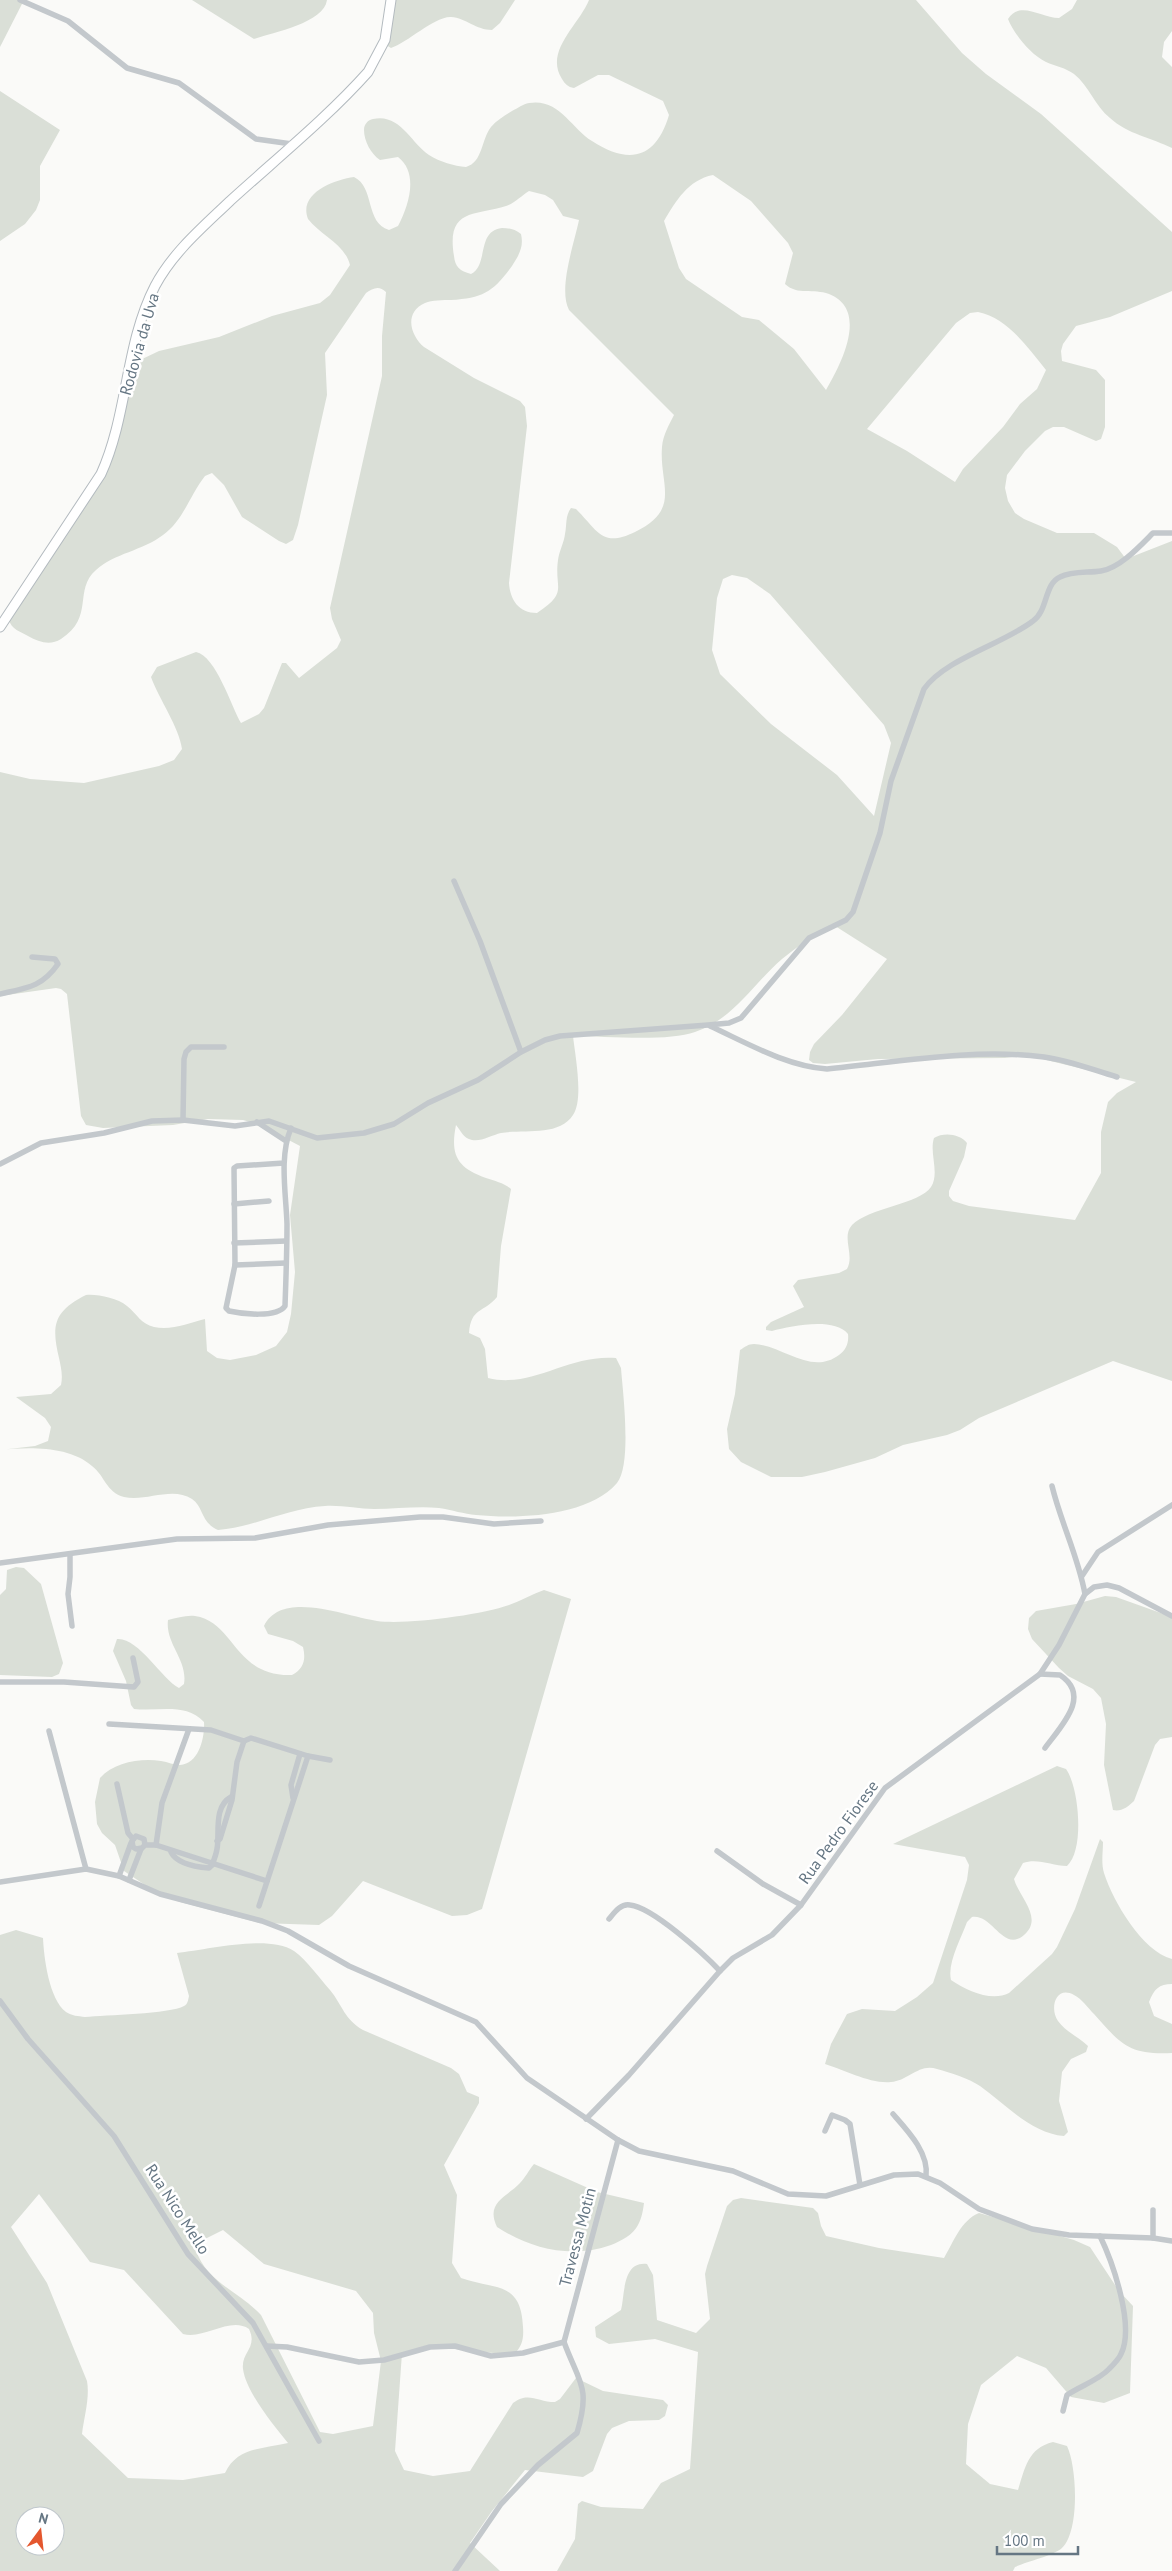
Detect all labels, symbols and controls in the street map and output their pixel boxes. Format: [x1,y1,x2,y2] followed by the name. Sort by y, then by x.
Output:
[115,291,163,397] street label: Rodovia da Uva
[794,1776,882,1888] street label: Rua Pedro Fiorese
[141,2160,215,2258] street label: Rua Nico Mello
[554,2185,600,2289] street label: Travessa Motin
[15,2506,65,2556] north arrow
[37,2509,50,2528] text: N
[997,2524,1078,2556] scale bar
[1004,2531,1045,2550] text: 100 m

